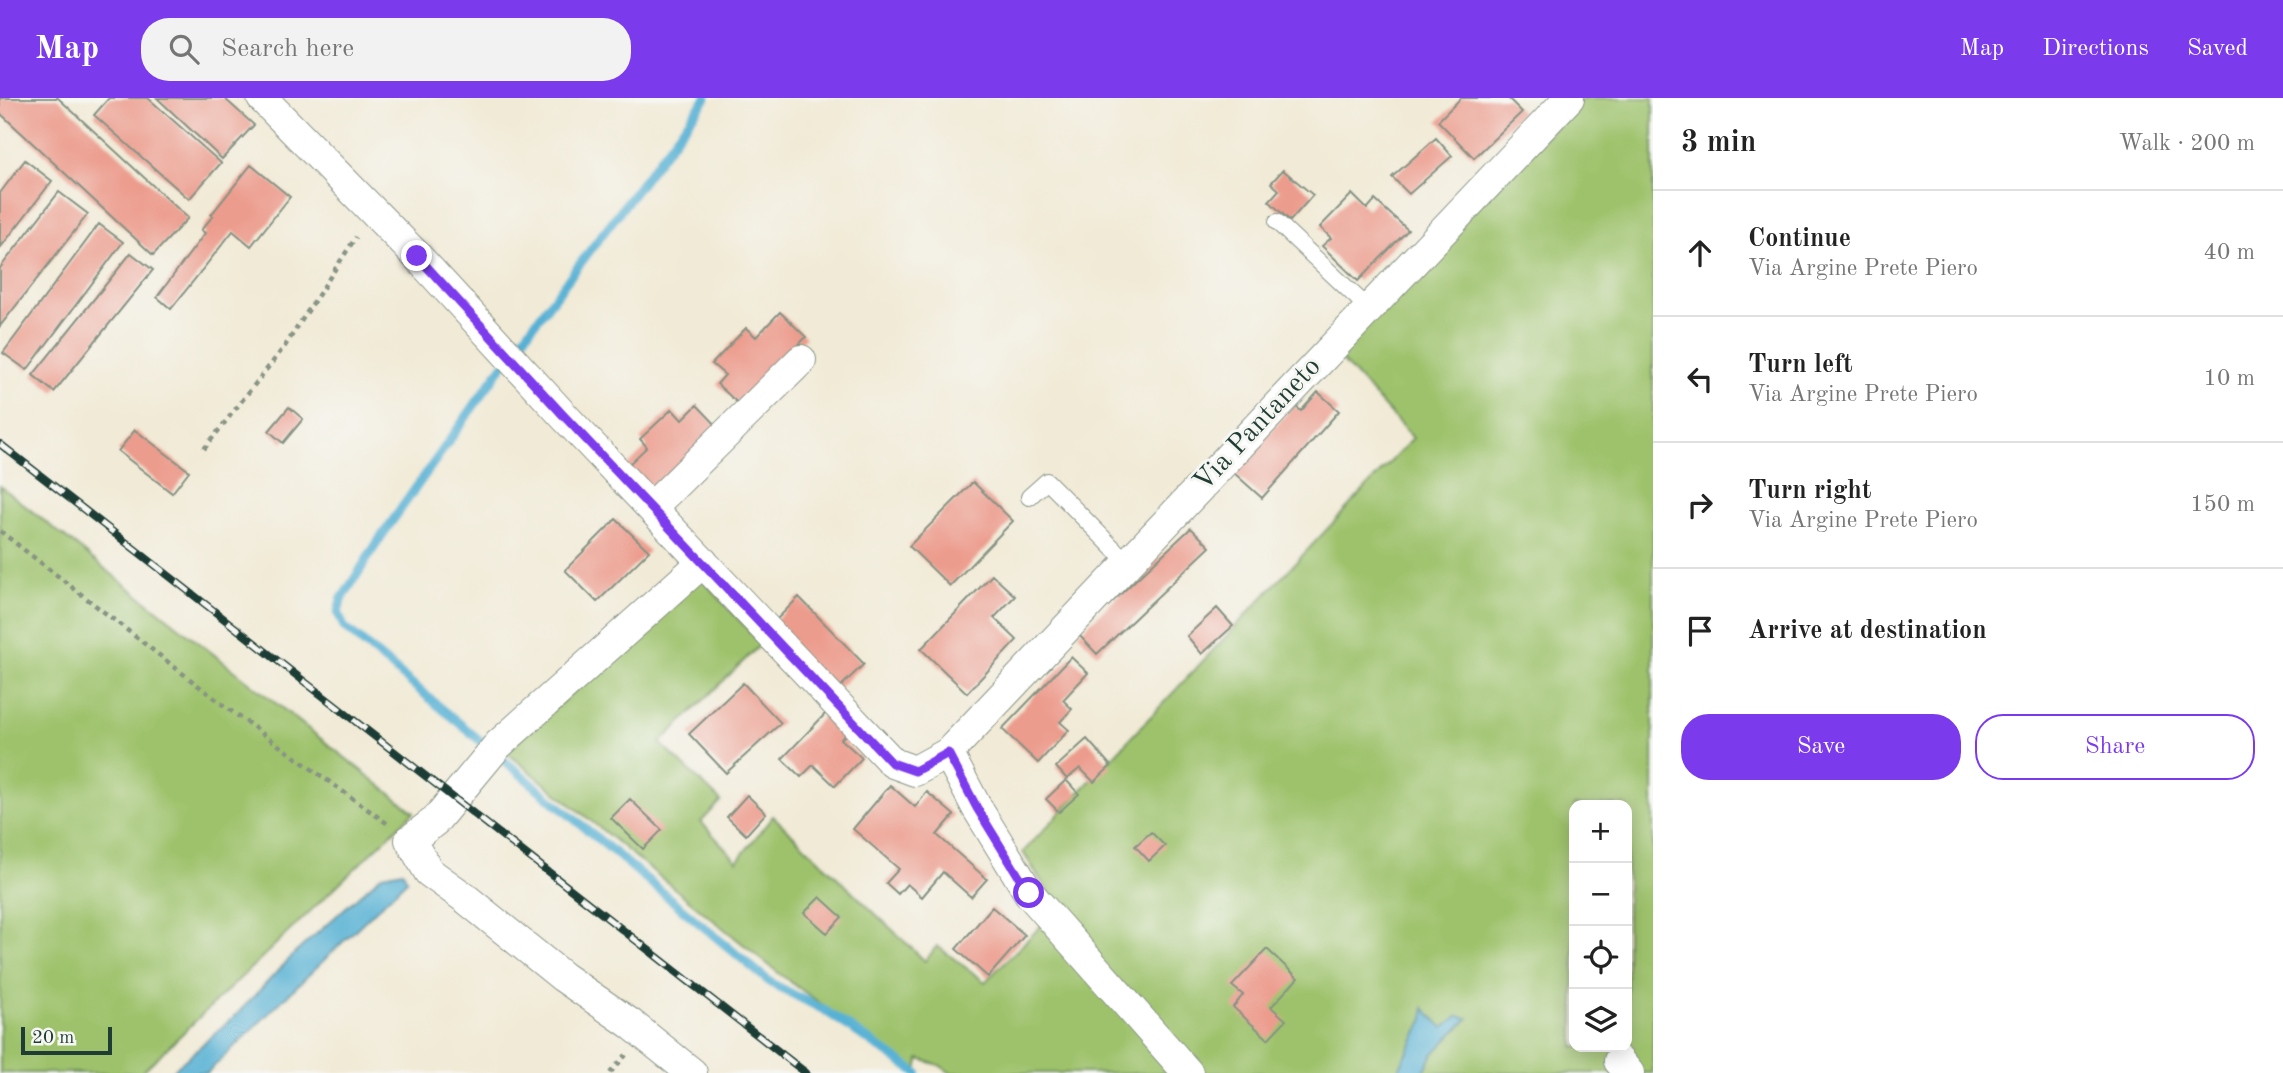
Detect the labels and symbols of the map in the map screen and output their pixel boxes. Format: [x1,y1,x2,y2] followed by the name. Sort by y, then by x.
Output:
[401,240,432,271] route end
[1189,353,1327,497] street label: Via Pantaneto
[1013,877,1044,908] route start
[21,1024,112,1056] scale bar

